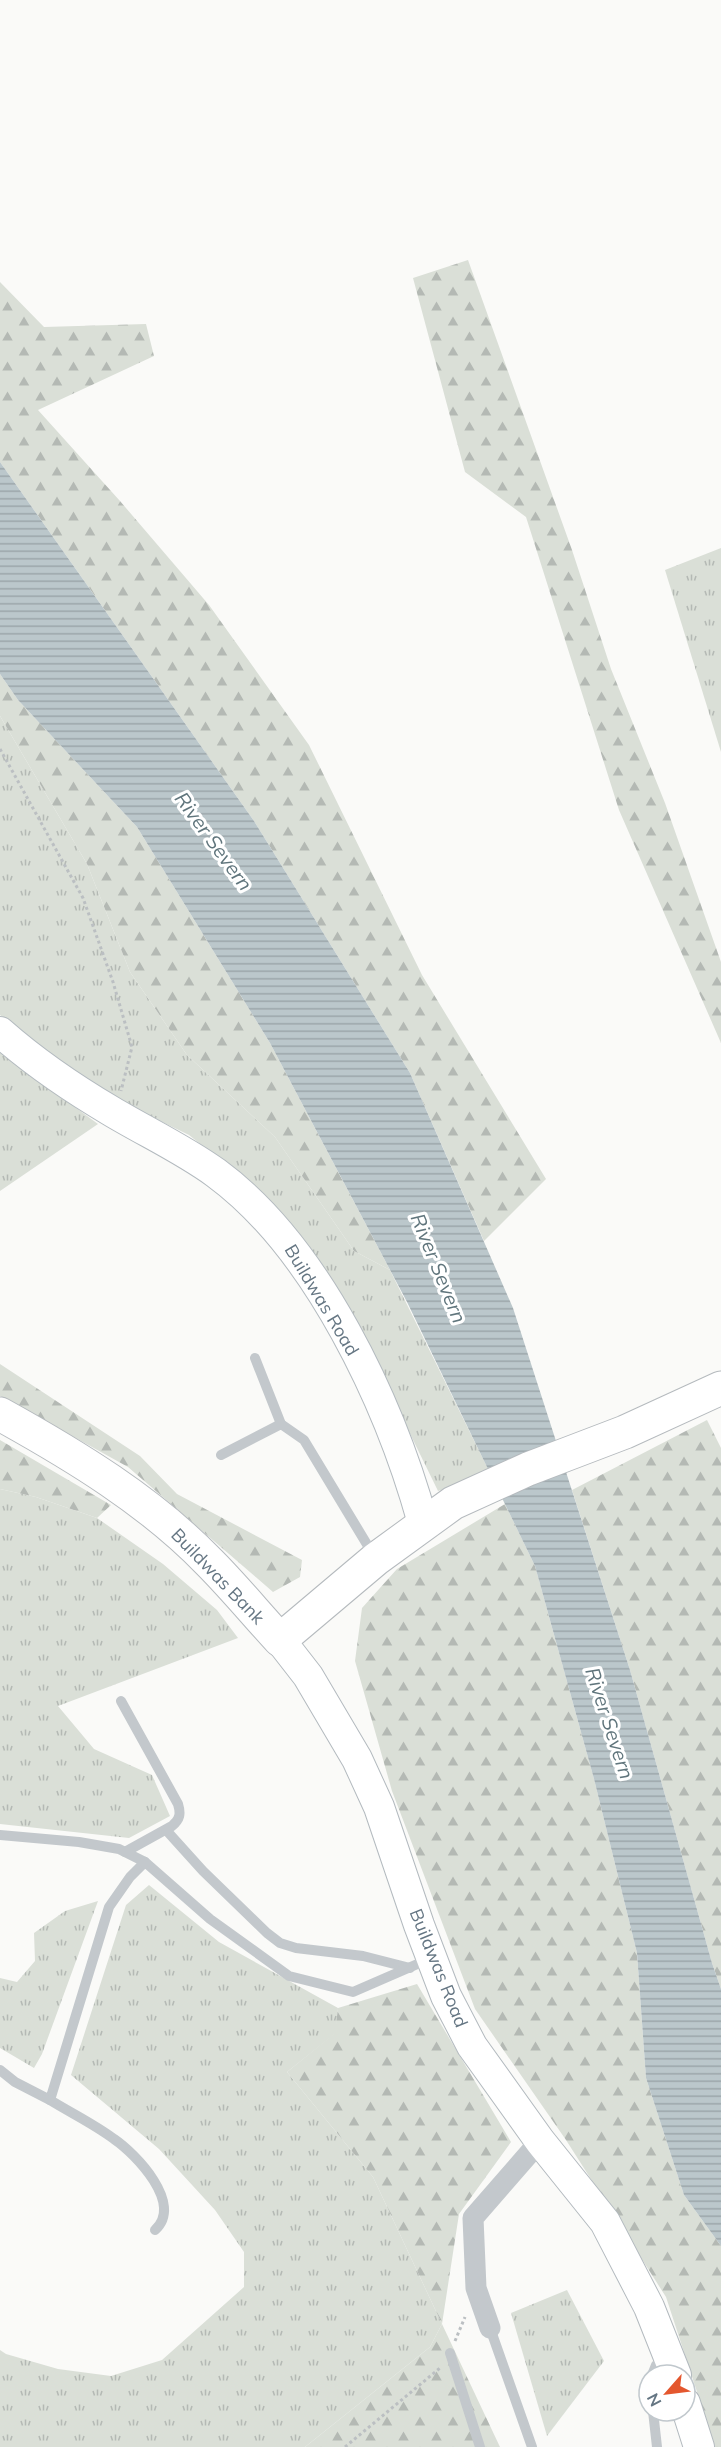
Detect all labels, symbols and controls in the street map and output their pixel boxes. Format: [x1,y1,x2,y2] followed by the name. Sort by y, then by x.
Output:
[170,787,258,895] water label: River Severn
[406,1210,472,1326] water label: River Severn
[280,1240,364,1360] street label: Buildwas Road
[166,1523,270,1629] street label: Buildwas Bank
[580,1664,640,1782] water label: River Severn
[405,1905,473,2031] street label: Buildwas Road
[637,2363,697,2423] north arrow
[642,2390,665,2410] text: N

